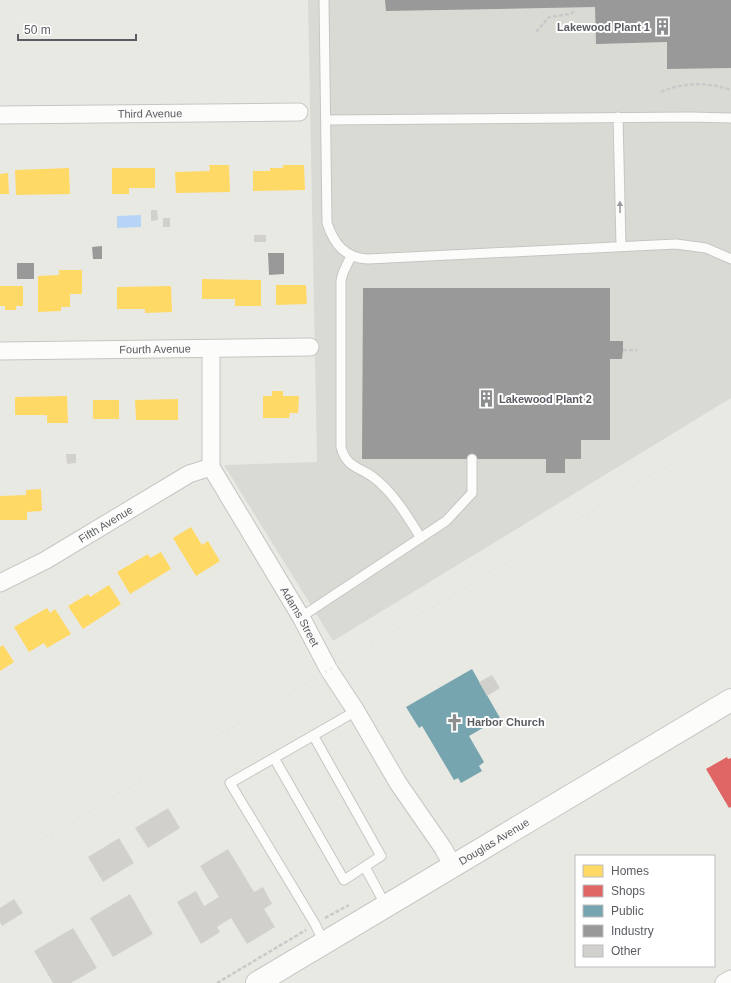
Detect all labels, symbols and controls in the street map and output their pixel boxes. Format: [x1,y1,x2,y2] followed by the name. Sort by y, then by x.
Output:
[18,16,136,42] scale bar
[653,17,673,37] building icon: Lakewood Plant 1
[557,21,650,33] place label: Lakewood Plant 1
[24,23,51,37] text: 50 m
[118,107,182,120] street label: Third Avenue
[617,201,624,213] one-way arrow
[119,343,191,355] street label: Fourth Avenue
[476,389,496,409] building icon: Lakewood Plant 2
[499,393,592,405] place label: Lakewood Plant 2
[76,503,135,545] street label: Fifth Avenue
[278,585,321,648] street label: Adams Street
[444,712,464,732] church icon: Harbor Church
[467,716,545,728] place label: Harbor Church
[457,816,531,867] street label: Douglas Avenue
[575,855,715,967] legend
[611,864,649,878] text: Homes
[611,884,645,898] text: Shops
[611,904,644,918] text: Public
[611,924,654,938] text: Industry
[611,944,641,958] text: Other

